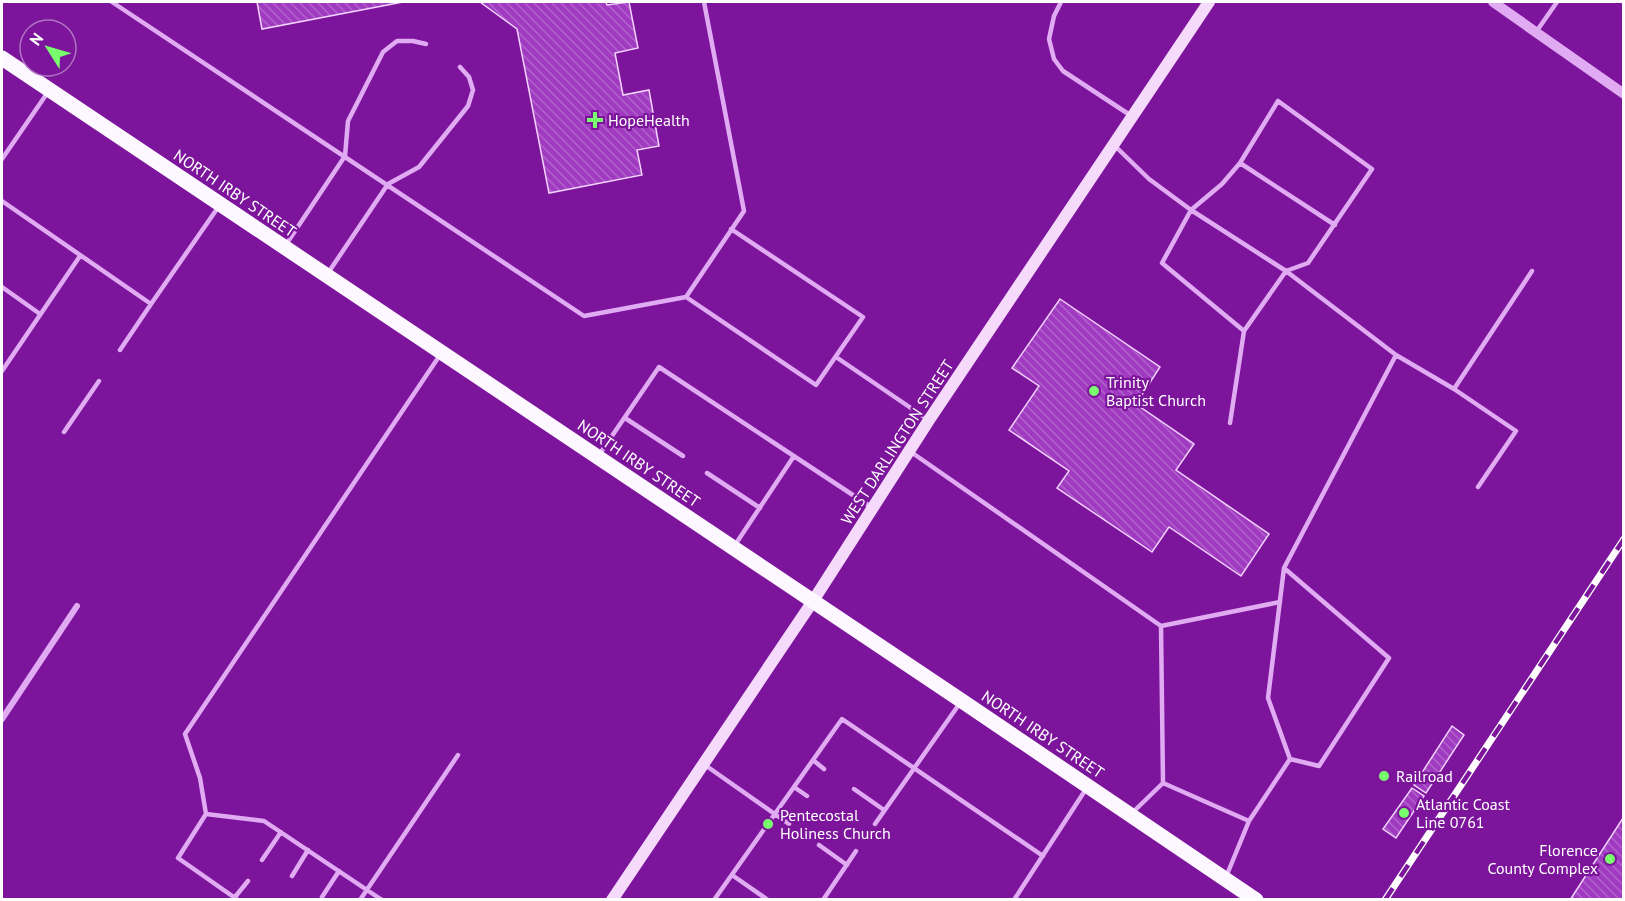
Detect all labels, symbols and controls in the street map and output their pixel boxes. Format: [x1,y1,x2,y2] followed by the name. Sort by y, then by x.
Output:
[18,18,78,78] north arrow
[25,29,47,49] text: N
[608,110,690,130] place label: HopeHealth
[586,111,604,129] marker: HopeHealth
[170,145,300,241] street label: NORTH IRBY STREET
[836,356,958,528] street label: WEST DARLINGTON STREET
[1106,372,1206,410] place label: Trinity Baptist Church
[1087,384,1101,398] marker: Trinity Baptist Church
[574,415,704,511] street label: NORTH IRBY STREET
[978,686,1108,782] street label: NORTH IRBY STREET
[1396,766,1453,786] place label: Railroad
[1377,769,1391,783] marker: Railroad
[1416,794,1511,832] place label: Atlantic Coast Line 0761
[780,805,891,843] place label: Pentecostal Holiness Church
[1397,806,1411,820] marker: Atlantic Coast Line 0761
[761,817,775,831] marker: Pentecostal Holiness Church
[1487,840,1598,878] place label: Florence County Complex
[1603,852,1617,866] marker: Florence County Complex

